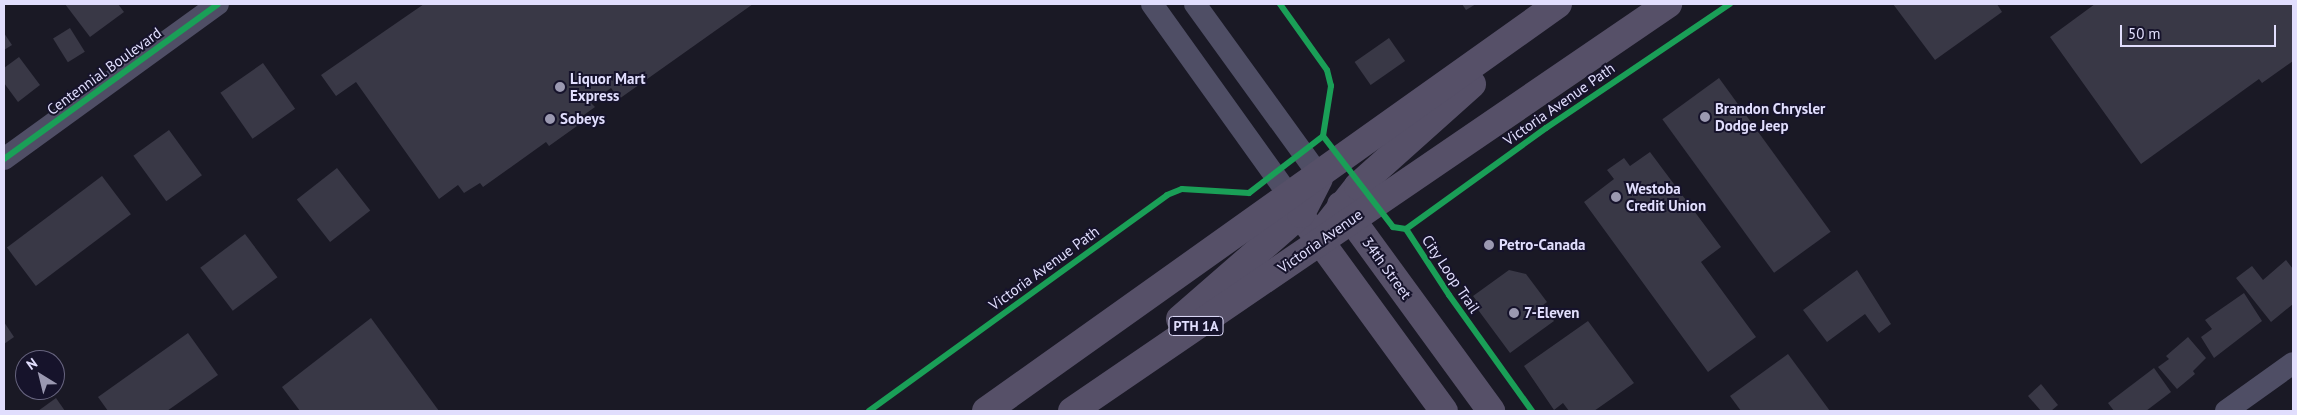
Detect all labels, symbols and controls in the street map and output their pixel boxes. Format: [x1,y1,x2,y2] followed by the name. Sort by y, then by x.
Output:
[2122,15,2278,47] scale bar
[43,23,165,119] street label: Centennial Boulevard
[2128,24,2161,43] text: 50 m
[1500,59,1618,149] street label: Victoria Avenue Path
[570,69,645,104] place label: Liquor Mart Express
[554,81,566,93] marker: Liquor Mart Express
[1715,99,1825,134] place label: Brandon Chrysler Dodge Jeep
[560,110,605,128] place label: Sobeys
[1699,111,1711,123] marker: Brandon Chrysler Dodge Jeep
[544,113,556,125] marker: Sobeys
[1626,179,1706,214] place label: Westoba Credit Union
[1610,191,1622,203] marker: Westoba Credit Union
[1274,205,1366,277] street label: Victoria Avenue
[985,222,1103,314] street label: Victoria Avenue Path
[1418,231,1484,317] street label: City Loop Trail
[1359,234,1415,302] street label: 34th Street
[1499,236,1585,254] place label: Petro-Canada
[1483,239,1495,251] marker: Petro-Canada
[1524,304,1579,322] place label: 7-Eleven
[1508,307,1520,319] marker: 7-Eleven
[1168,314,1224,338] road number: PTH 1A
[15,350,65,400] north arrow
[23,354,41,374] text: N

